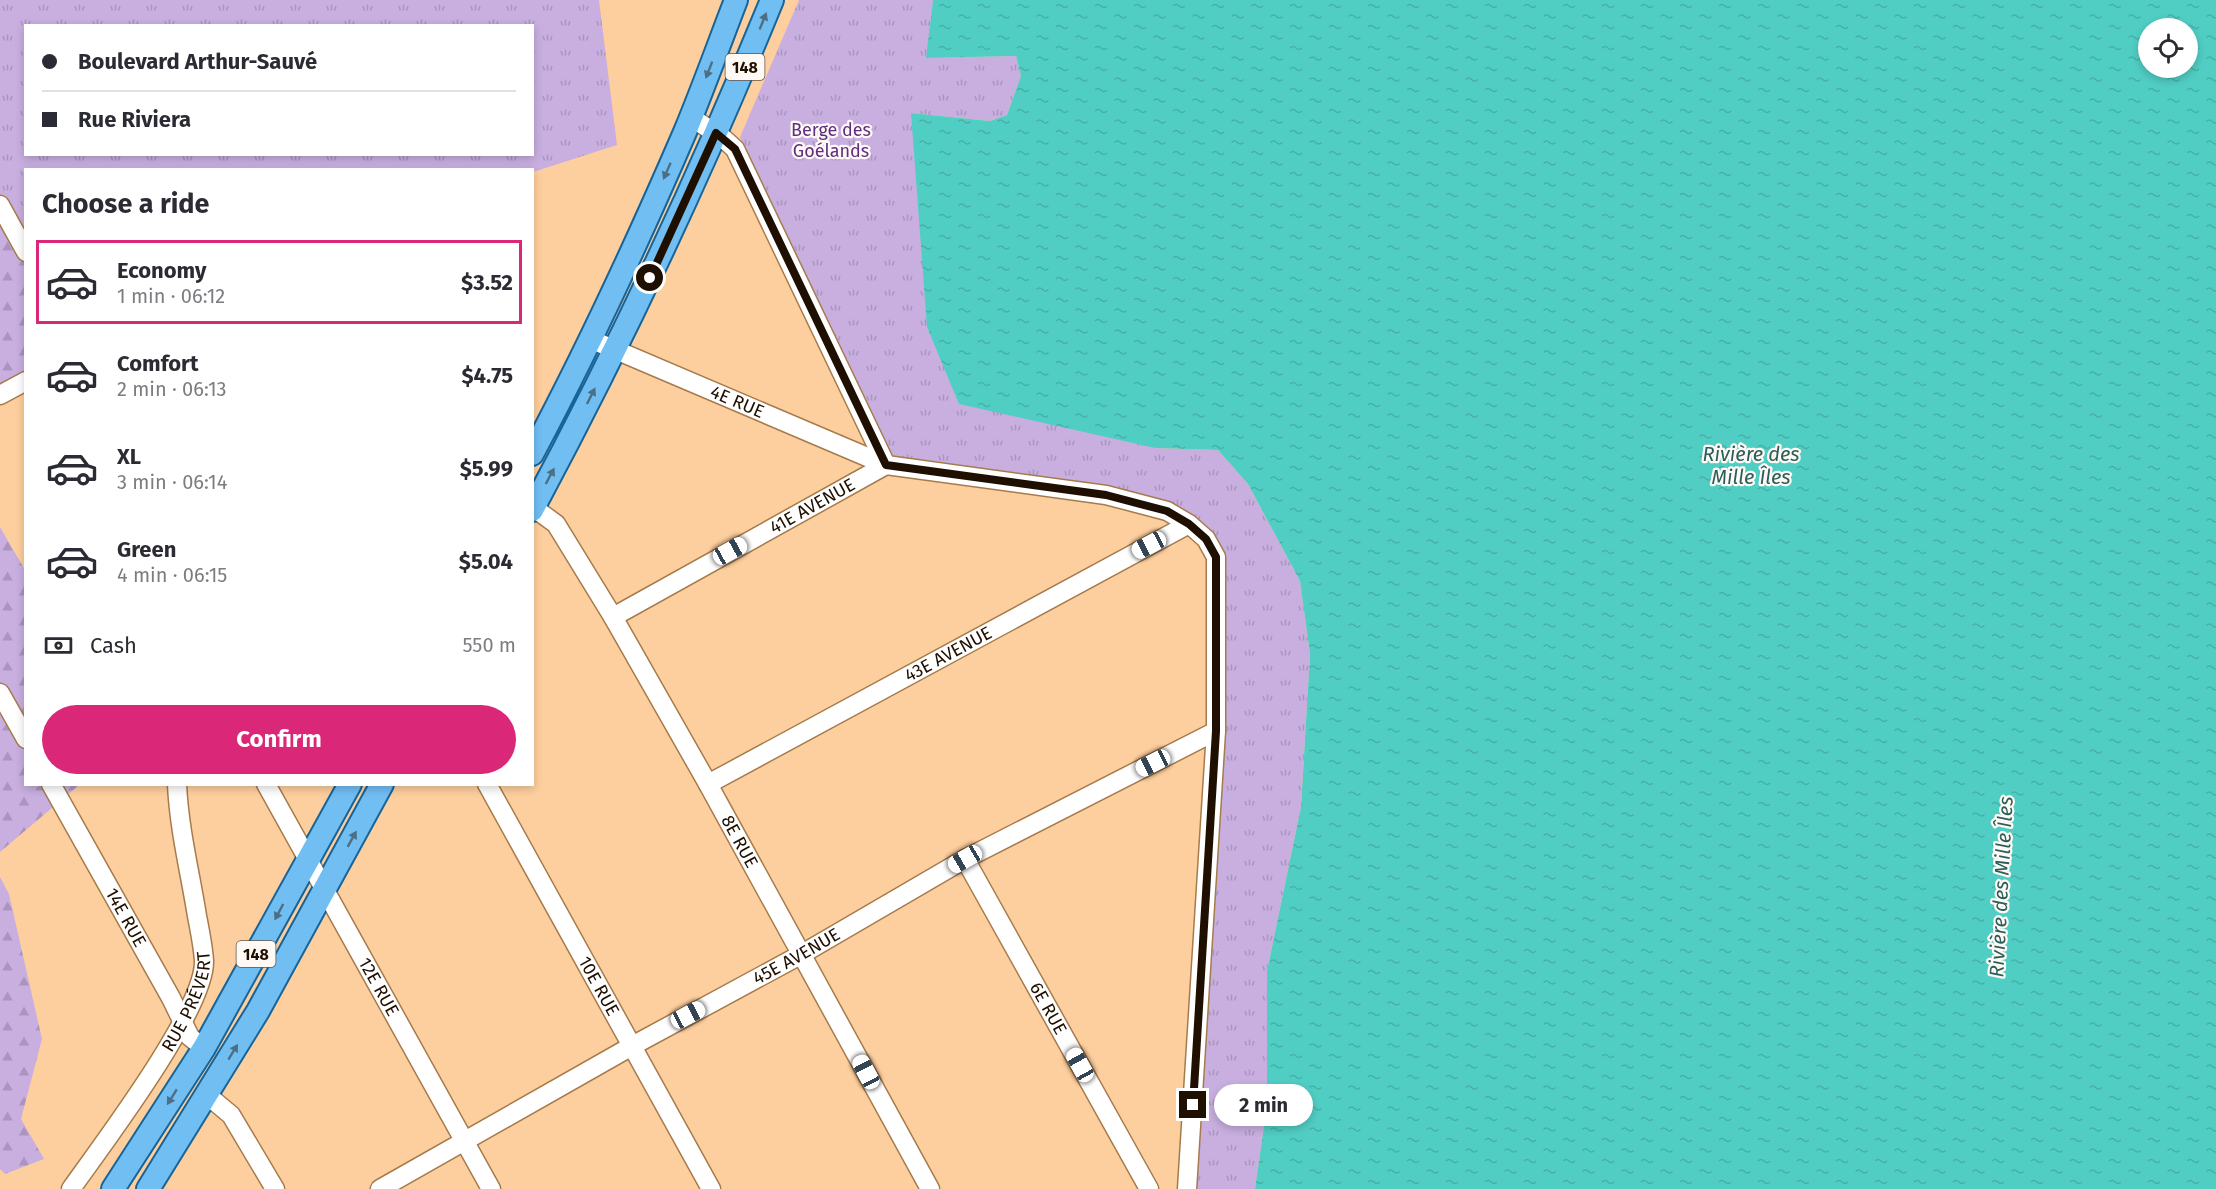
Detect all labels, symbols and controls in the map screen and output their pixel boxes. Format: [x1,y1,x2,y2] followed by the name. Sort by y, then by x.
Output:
[758,12,768,30] one-way arrow
[2138,18,2198,78] map controls
[2138,18,2198,78] button: locate
[78,48,317,75] text: Boulevard Arthur-Sauvé
[726,54,764,80] road number: 148
[704,61,714,79] one-way arrow
[78,106,191,133] text: Rue Riviera
[791,119,871,162] park label: Berge des Goélands
[663,162,672,179] one-way arrow
[42,188,209,220] text: Choose a ride
[45,255,99,309] icon: car
[117,257,206,284] text: Economy
[636,264,663,291] route start
[461,269,513,296] text: $3.52
[117,284,225,308] text: 1 min · 06:12
[45,348,99,402] icon: car
[117,350,198,377] text: Comfort
[461,362,513,389] text: $4.75
[117,377,227,401] text: 2 min · 06:13
[707,381,767,423] street label: 4E RUE
[586,387,596,404] one-way arrow
[45,441,99,495] icon: car
[1702,442,1800,489] water label: Rivière des Mille Îles
[117,443,141,470] text: XL
[460,455,513,482] text: $5.99
[545,467,555,485] one-way arrow
[117,470,227,494] text: 3 min · 06:14
[766,474,859,539] street label: 41E AVENUE
[1129,529,1169,561] car
[45,534,99,588] icon: car
[710,534,750,568] car
[117,536,176,563] text: Green
[459,548,513,575] text: $5.04
[117,563,227,587] text: 4 min · 06:15
[901,622,996,687] street label: 43E AVENUE
[42,629,75,662] icon: cash
[90,632,137,659] text: Cash
[462,633,516,657] text: 550 m
[42,705,516,774] button: Confirm
[1133,747,1173,779] car
[1984,796,2018,978] water label: Rivière des Mille Îles
[716,811,763,872] street label: 8E RUE
[347,830,357,847] one-way arrow
[945,842,985,876] car
[101,884,151,951] street label: 14E RUE
[274,904,284,921] one-way arrow
[749,923,844,990] street label: 45E AVENUE
[236,941,276,967] road number: 148
[157,950,215,1056] street label: RUE PRÉVERT
[574,953,624,1020] street label: 10E RUE
[354,954,404,1020] street label: 12E RUE
[1025,978,1072,1038] street label: 6E RUE
[668,999,708,1031] car
[228,1044,239,1060] one-way arrow
[1063,1045,1097,1085] car
[850,1052,882,1092] car
[1214,1084,1313,1126] callout: 2 min
[167,1089,178,1106] one-way arrow
[1179,1091,1206,1118] route end
[1239,1093,1288,1117] text: 2 min

